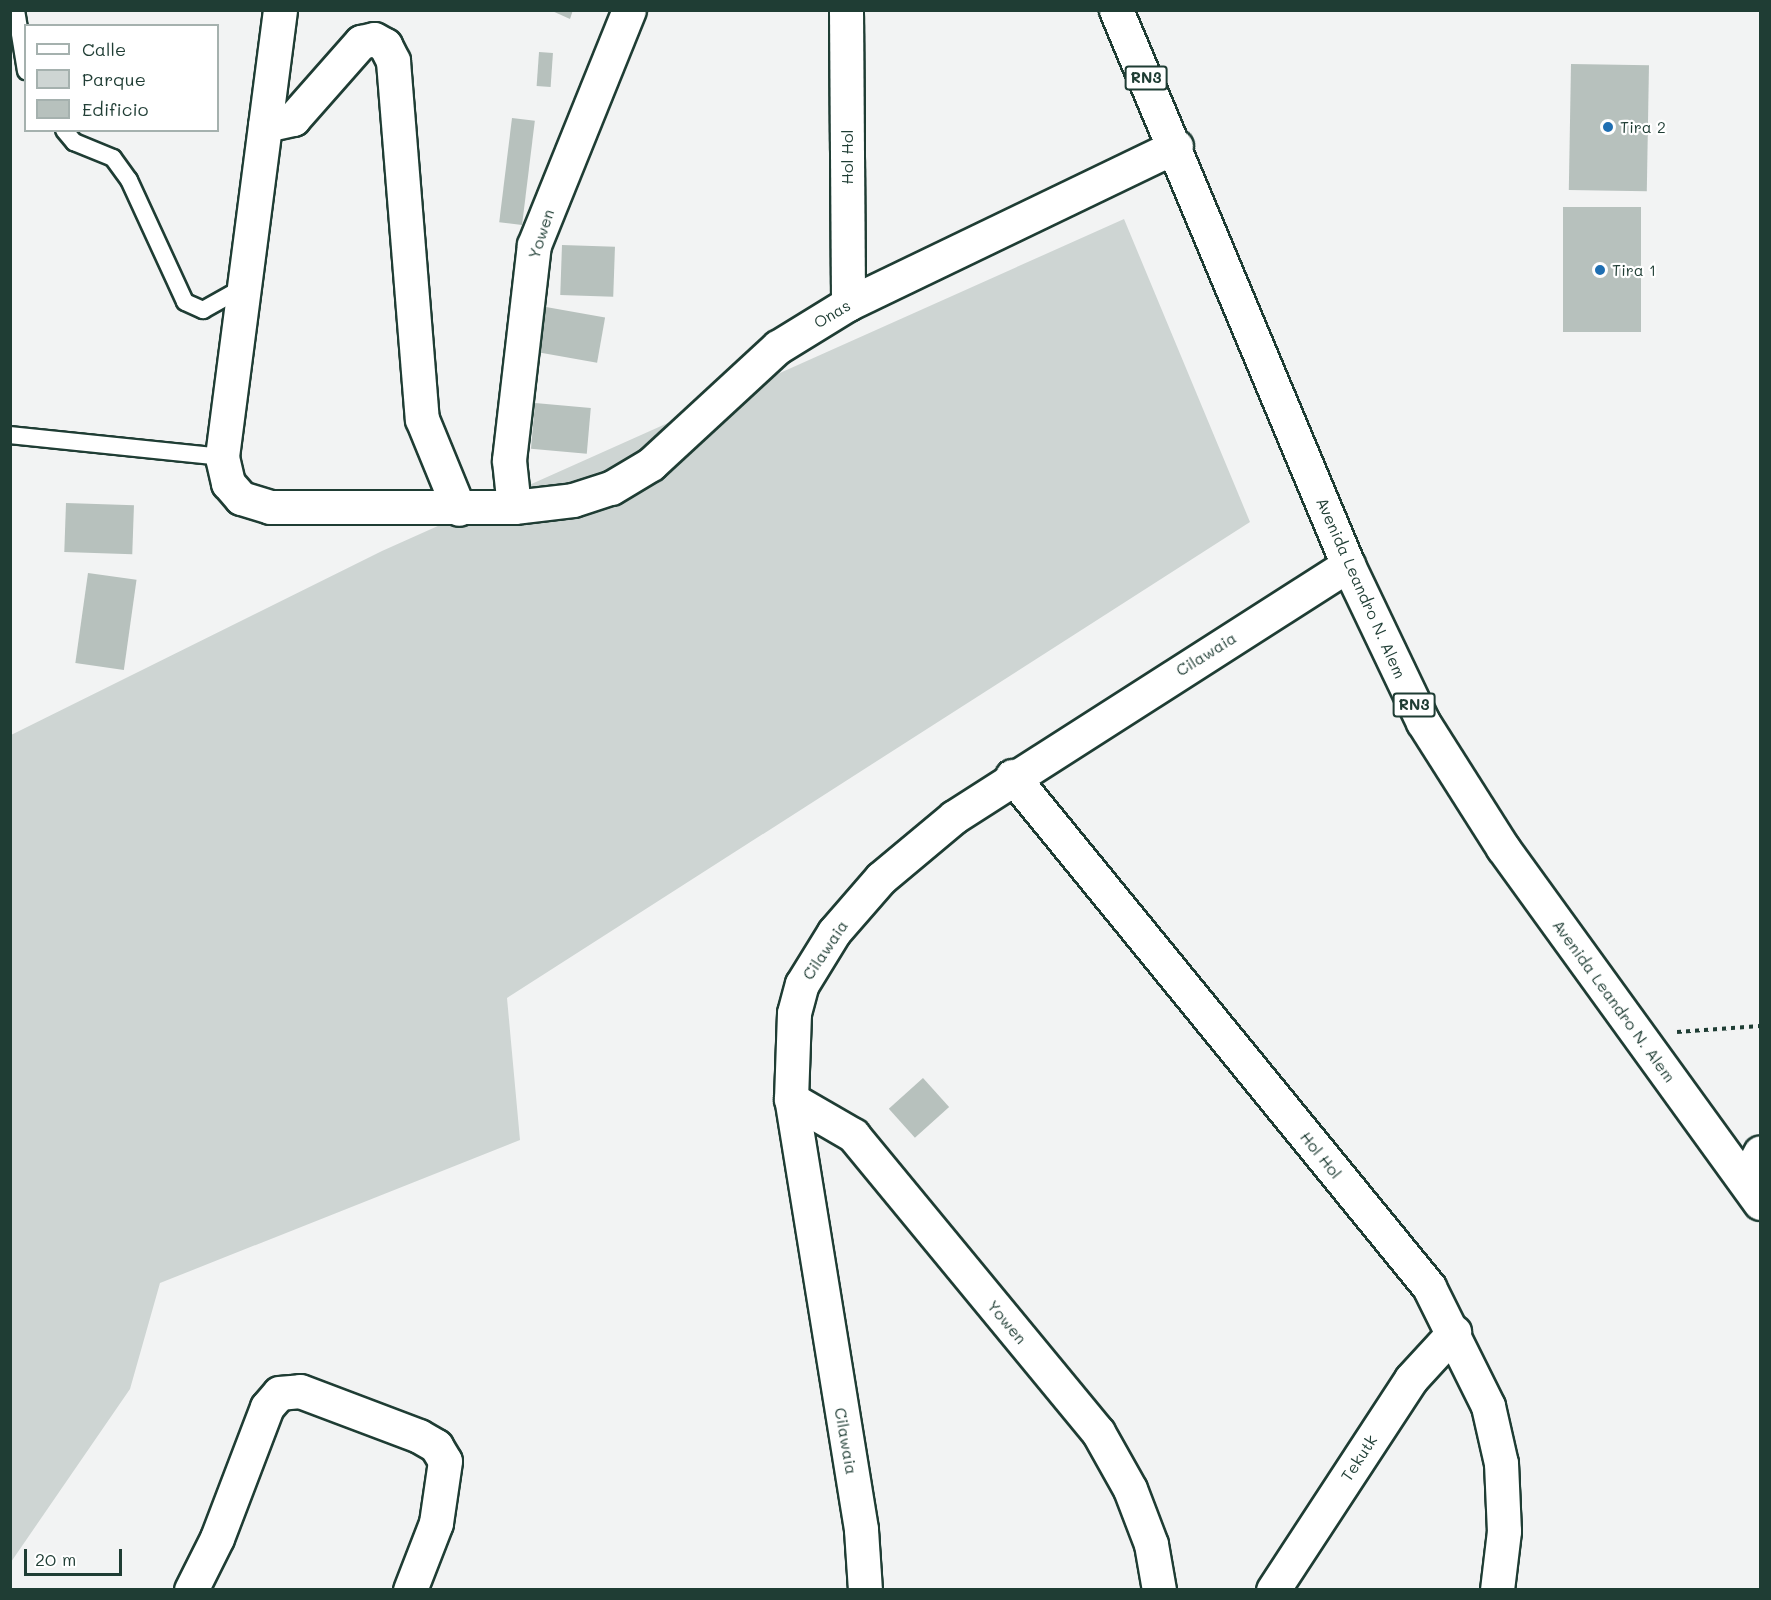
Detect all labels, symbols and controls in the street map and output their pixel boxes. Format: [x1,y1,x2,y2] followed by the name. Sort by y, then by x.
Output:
[24,24,219,132] legend
[82,37,126,61] text: Calle
[1124,66,1168,90] road number: RN3
[82,67,146,91] text: Parque
[82,97,149,121] text: Edificio
[1620,117,1666,137] place label: Tira 2
[1601,120,1615,134] marker: Tira 2
[837,130,857,184] street label: Hol Hol
[524,207,558,261] street label: Yowen
[1612,260,1656,280] place label: Tira 1
[1593,263,1607,277] marker: Tira 1
[810,296,854,332] street label: Onas
[1312,494,1410,682] street label: Avenida Leandro N. Alem
[1172,628,1240,680] street label: Cilawaia
[1392,693,1436,717] road number: RN3
[1549,916,1679,1086] street label: Avenida Leandro N. Alem
[798,917,852,983] street label: Cilawaia
[1296,1128,1346,1182] street label: Hol Hol
[983,1296,1031,1348] street label: Yowen
[831,1406,861,1476] street label: Cilawaia
[1337,1431,1381,1485] street label: Tekutk
[27,1537,124,1575] scale bar
[35,1547,76,1571] text: 20 m

